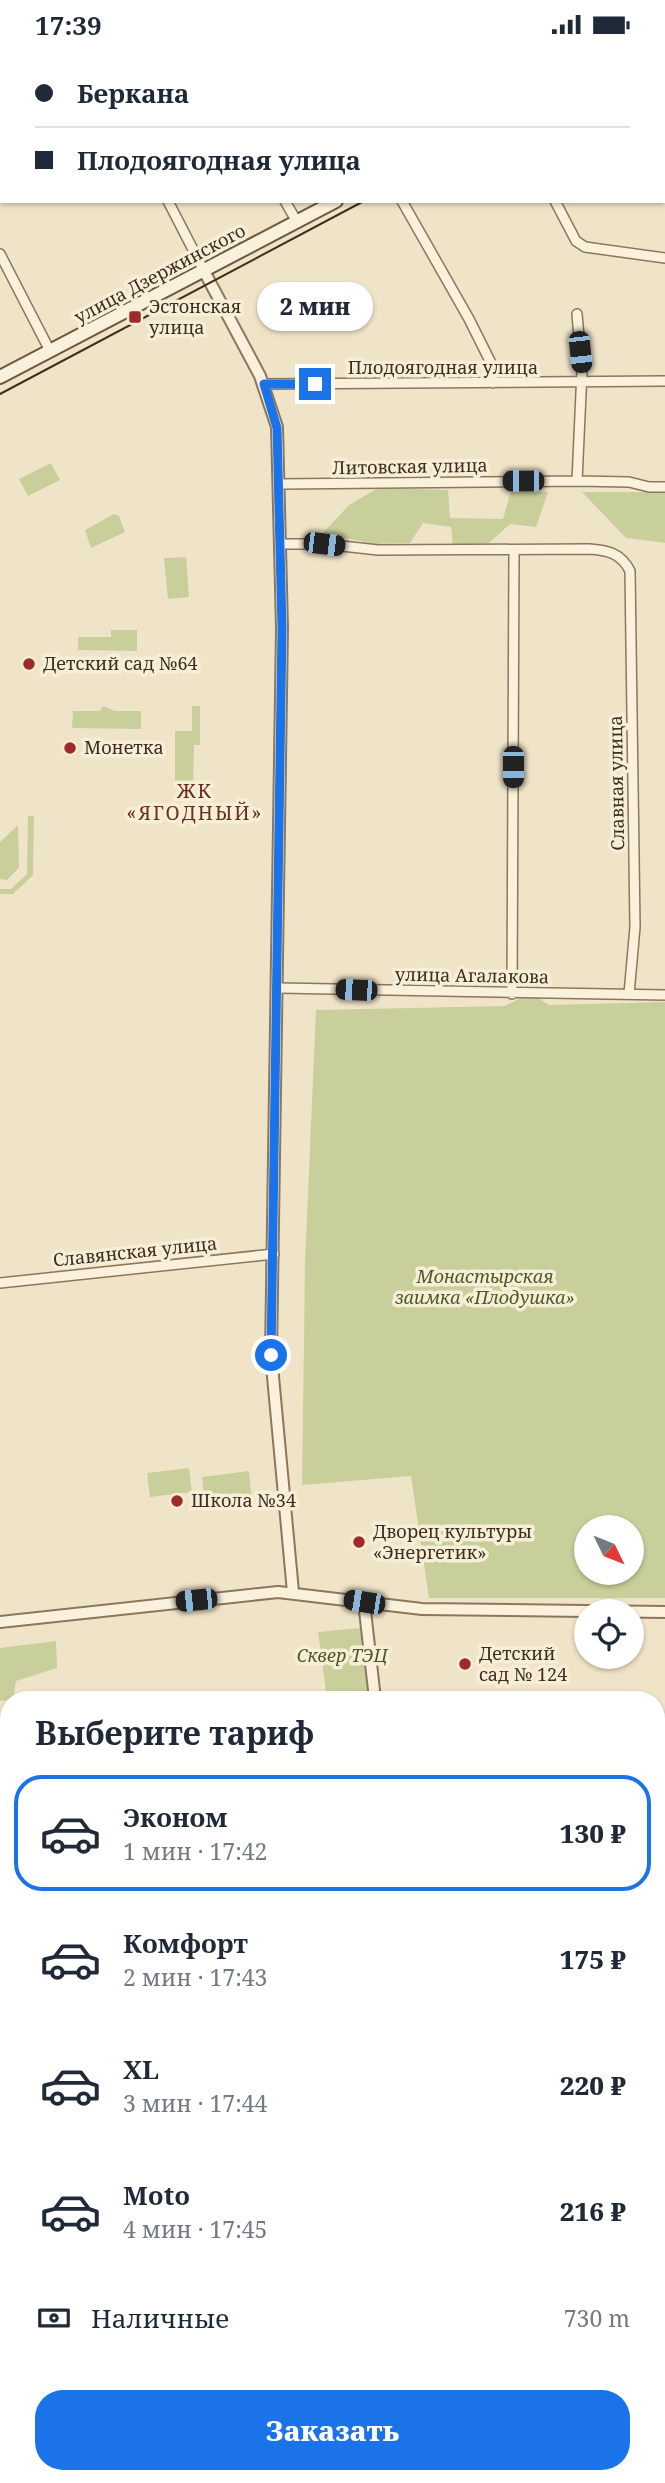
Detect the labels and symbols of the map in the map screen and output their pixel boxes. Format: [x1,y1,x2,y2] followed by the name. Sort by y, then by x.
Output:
[70,218,249,328] street label: улица Дзержинского
[257,282,373,331] callout: 2 мин
[149,294,241,339] place label: Эстонская улица
[127,309,143,325] marker: Эстонская улица
[568,330,593,374] car
[348,355,538,379] street label: Плодоягодная улица
[299,368,331,400] route end
[332,453,488,479] street label: Литовская улица
[503,471,545,492] car
[302,531,347,557] car
[43,651,198,675] place label: Детский сад №64
[21,656,37,672] marker: Детский сад №64
[603,715,629,851] street label: Славная улица
[84,735,164,759] place label: Монетка
[62,740,78,756] marker: Монетка
[503,746,524,788] car
[127,778,263,826] district label: ЖК «ЯГОДНЫЙ»
[395,962,549,988] street label: улица Агалакова
[335,979,378,1001] car
[52,1230,218,1272] street label: Славянская улица
[395,1264,575,1309] park label: Монастырская заимка «Плодушка»
[255,1339,287,1371] route start
[191,1488,296,1512] place label: Школа №34
[169,1493,185,1509] marker: Школа №34
[574,1515,644,1585] north arrow
[373,1519,532,1564] place label: Дворец культуры «Энергетик»
[351,1534,367,1550] marker: Дворец культуры «Энергетик»
[175,1587,218,1613] car
[342,1588,387,1616] car
[479,1641,567,1686] place label: Детский сад № 124
[296,1643,389,1667] park label: Сквер ТЭЦ
[457,1656,473,1672] marker: Детский сад № 124

